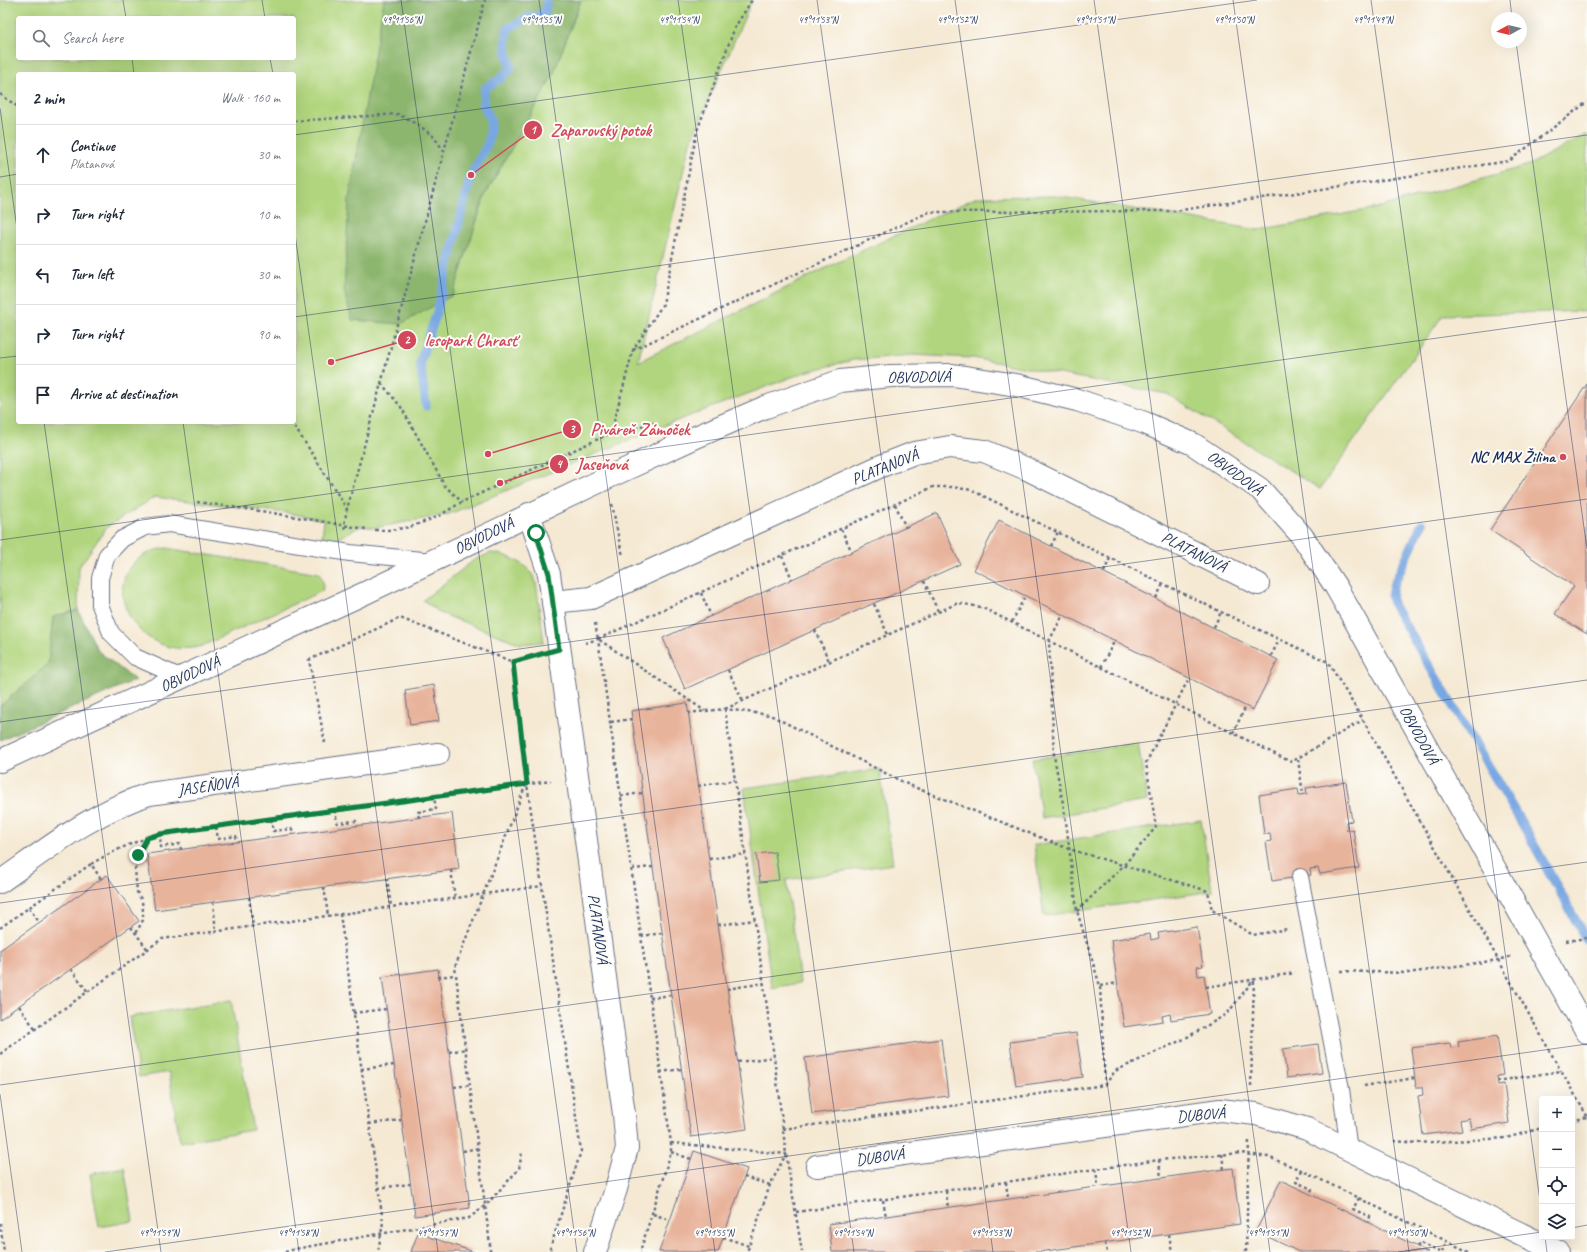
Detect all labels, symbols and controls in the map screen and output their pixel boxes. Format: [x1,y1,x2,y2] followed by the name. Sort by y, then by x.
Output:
[1491,12,1527,48] north arrow
[382,13,424,26] text: 49°11'56"N
[521,13,563,26] text: 49°11'55"N
[659,13,701,26] text: 49°11'54"N
[798,13,840,26] text: 49°11'53"N
[937,13,979,26] text: 49°11'52"N
[1075,13,1117,26] text: 49°11'51"N
[1214,13,1256,26] text: 49°11'50"N
[1353,13,1395,26] text: 49°11'49"N
[16,16,296,60] search box
[30,27,52,49] icon: search
[62,29,123,48] text: Search here
[32,88,65,109] text: 2 min
[221,90,280,106] text: Walk · 160 m
[523,115,659,144] callout: Zaparovský potok
[551,120,653,141] text: Zaparovský potok
[530,122,537,138] text: 1
[70,137,115,156] text: Continue
[32,144,54,166] icon: ahead
[258,147,280,163] text: 30 m
[70,156,114,172] text: Platanová
[32,204,54,226] icon: right
[70,205,123,224] text: Turn right
[258,207,280,223] text: 10 m
[32,264,54,286] icon: left
[70,265,113,284] text: Turn left
[258,267,280,283] text: 30 m
[32,324,54,346] icon: right
[70,325,123,344] text: Turn right
[397,326,525,355] callout: lesopark Chrasť
[258,327,280,343] text: 90 m
[425,330,521,351] text: lesopark Chrasť
[404,332,411,348] text: 2
[887,366,953,388] street label: OBVODOVÁ
[32,384,54,406] icon: arrive
[70,385,177,404] text: Arrive at destination
[562,415,697,444] callout: Piváreň Zámoček
[591,419,691,440] text: Piváreň Zámoček
[569,421,576,437] text: 3
[849,444,923,489] street label: PLATANOVÁ
[1203,446,1268,501] street label: OBVODOVÁ
[1470,447,1556,467] place label: NC MAX Žilina
[549,449,636,478] callout: Jaseňová
[1558,452,1568,462] marker: NC MAX Žilina
[575,454,629,475] text: Jaseňová
[556,456,563,472] text: 4
[451,512,519,559] street label: OBVODOVÁ
[527,524,545,542] route start
[1158,527,1232,578] street label: PLATANOVÁ
[157,651,225,697] street label: OBVODOVÁ
[1395,702,1444,769] street label: OBVODOVÁ
[175,772,242,800] street label: JASEŇOVÁ
[129,846,147,864] route end
[583,893,613,967] street label: PLATANOVÁ
[1539,1096,1575,1240] map controls
[1539,1096,1575,1132] button: +
[1176,1103,1228,1127] street label: DUBOVÁ
[1539,1132,1575,1168] button: −
[855,1143,907,1170] street label: DUBOVÁ
[1539,1168,1575,1204] button: locate
[1539,1204,1575,1240] button: layers
[139,1226,181,1239] text: 49°11'59"N
[278,1226,320,1239] text: 49°11'58"N
[417,1226,459,1239] text: 49°11'57"N
[555,1226,597,1239] text: 49°11'56"N
[694,1226,736,1239] text: 49°11'55"N
[833,1226,875,1239] text: 49°11'54"N
[971,1226,1013,1239] text: 49°11'53"N
[1110,1226,1152,1239] text: 49°11'52"N
[1248,1226,1290,1239] text: 49°11'51"N
[1387,1226,1429,1239] text: 49°11'50"N

